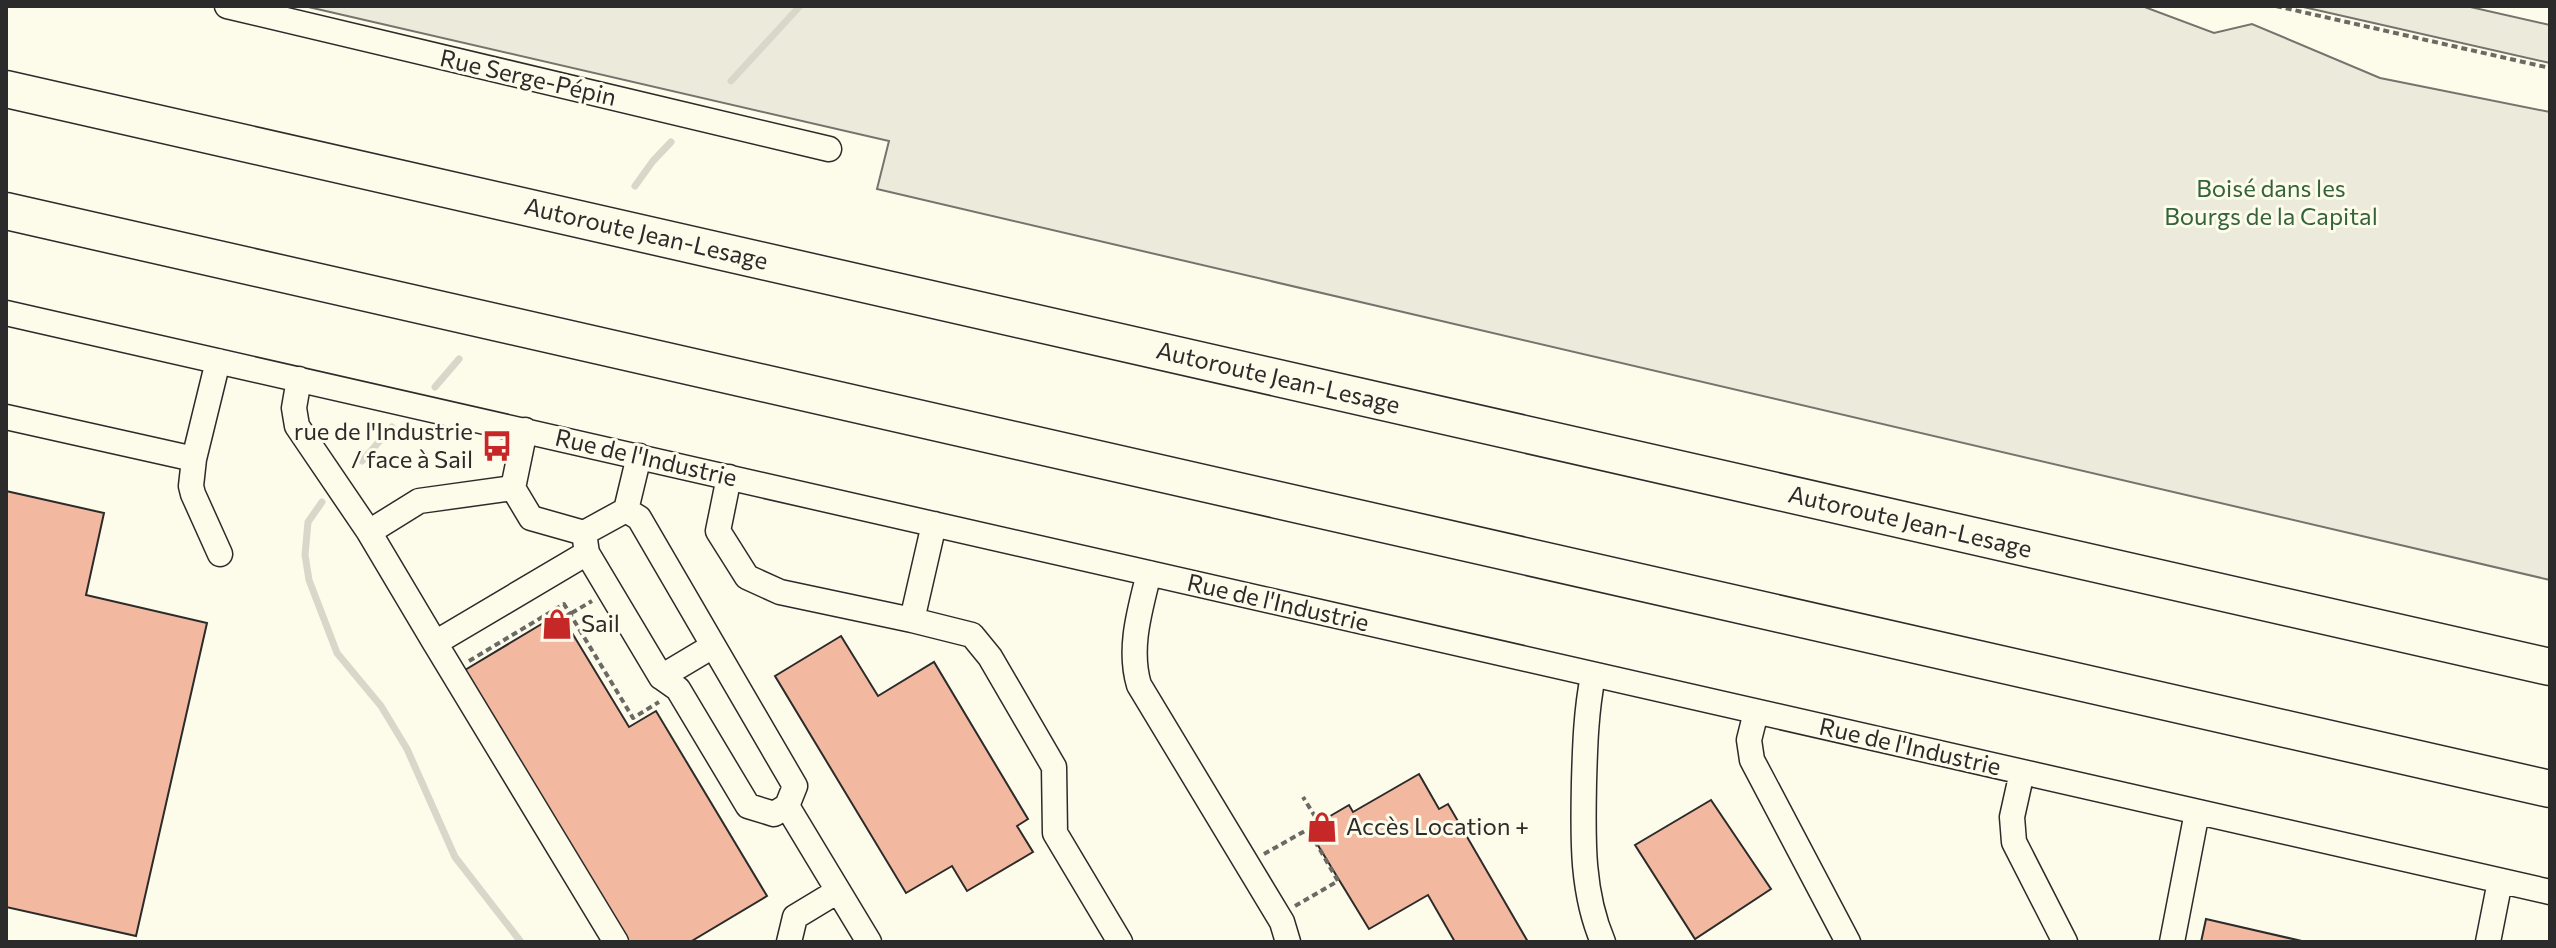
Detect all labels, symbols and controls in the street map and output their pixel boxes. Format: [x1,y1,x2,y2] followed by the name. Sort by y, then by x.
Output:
[437,42,619,111] street label: Rue Serge-Pépin
[2164,173,2378,230] park label: Boisé dans les Bourgs de la Capital
[522,190,771,275] street label: Autoroute Jean-Lesage
[1154,334,1403,419] street label: Autoroute Jean-Lesage
[294,416,473,473] place label: rue de l'Industrie / face à Sail
[553,422,740,492] street label: Rue de l'Industrie
[480,429,514,463] bus stop icon: rue de l'Industrie / face à Sail
[1786,478,2035,563] street label: Autoroute Jean-Lesage
[1185,567,1372,637] street label: Rue de l'Industrie
[540,607,574,641] shop icon: Sail
[581,608,620,637] place label: Sail
[1817,711,2004,781] street label: Rue de l'Industrie
[1305,810,1339,844] shop icon: Accès Location +
[1346,811,1529,840] place label: Accès Location +

